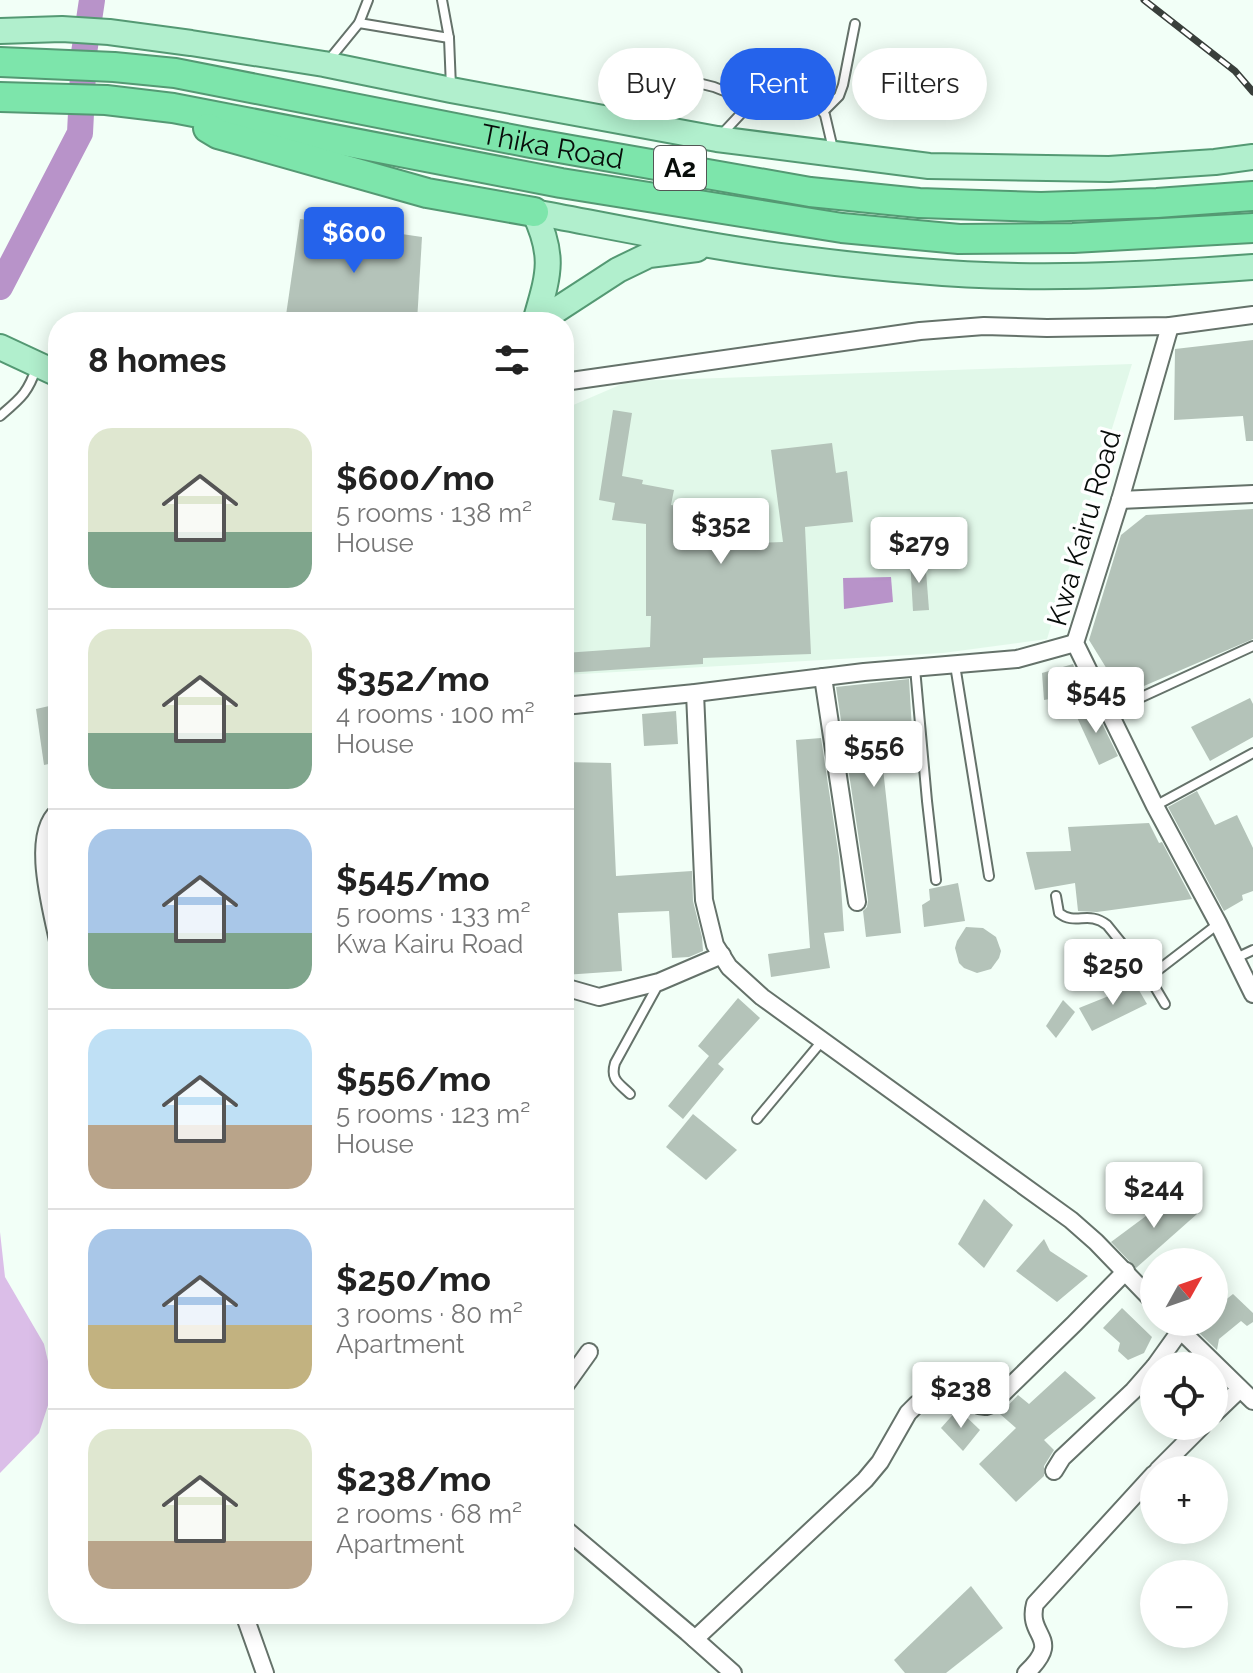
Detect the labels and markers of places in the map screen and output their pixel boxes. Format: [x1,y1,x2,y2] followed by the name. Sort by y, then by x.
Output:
[307,207,401,275] pin: $600
[674,498,768,566] pin: $352
[872,517,966,585] pin: $279
[1049,667,1143,735] pin: $545
[827,721,921,789] pin: $556
[1066,939,1160,1007] pin: $250
[1107,1162,1201,1230] pin: $244
[914,1362,1008,1430] pin: $238

